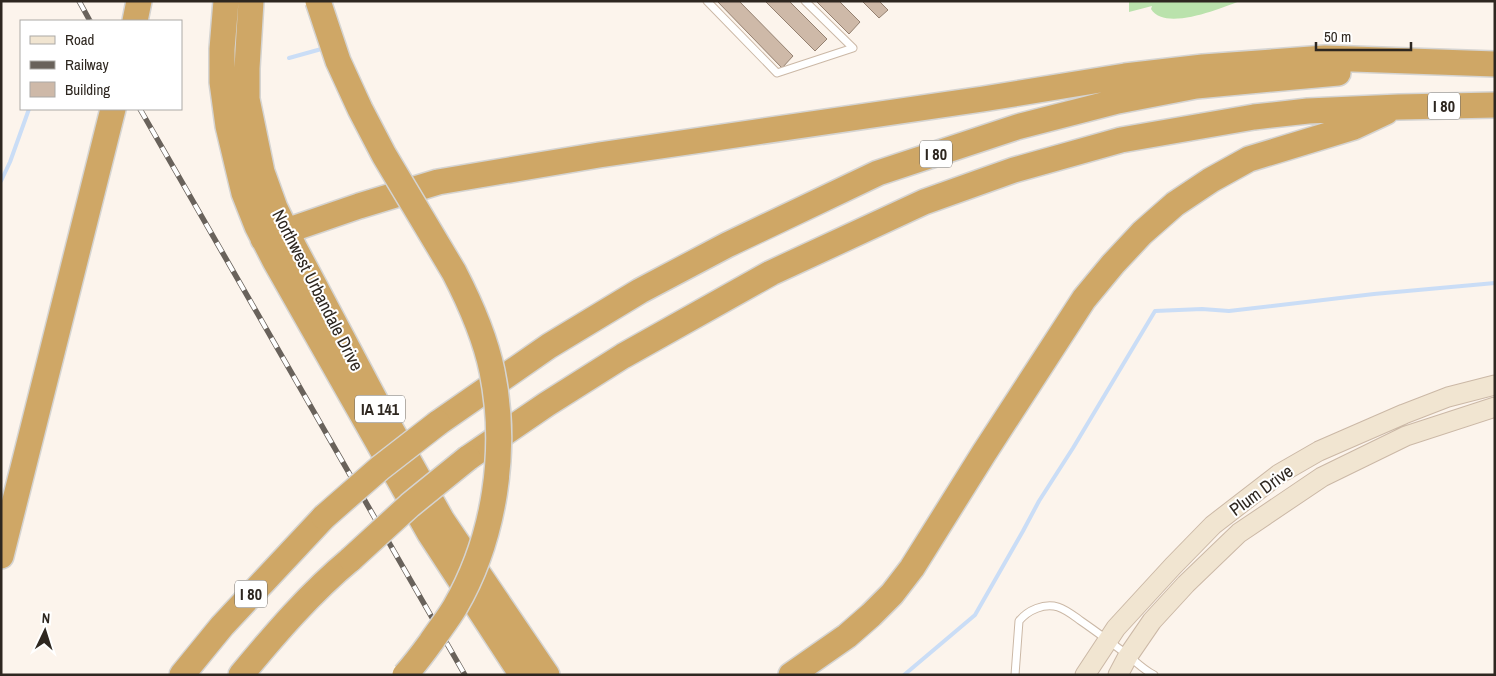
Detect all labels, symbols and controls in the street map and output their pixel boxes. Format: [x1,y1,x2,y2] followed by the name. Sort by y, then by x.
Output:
[20,20,182,110] legend
[1316,20,1411,52] scale bar
[1324,26,1351,47] text: 50 m
[65,29,94,50] text: Road
[65,54,110,75] text: Railway
[65,79,110,100] text: Building
[1428,92,1460,120] road number: I 80
[920,140,952,168] road number: I 80
[266,205,370,375] street label: Northwest Urbandale Drive
[355,396,405,422] road number: IA 141
[1224,458,1298,522] street label: Plum Drive
[235,580,267,608] road number: I 80
[20,606,70,656] north arrow
[41,609,51,627] text: N

